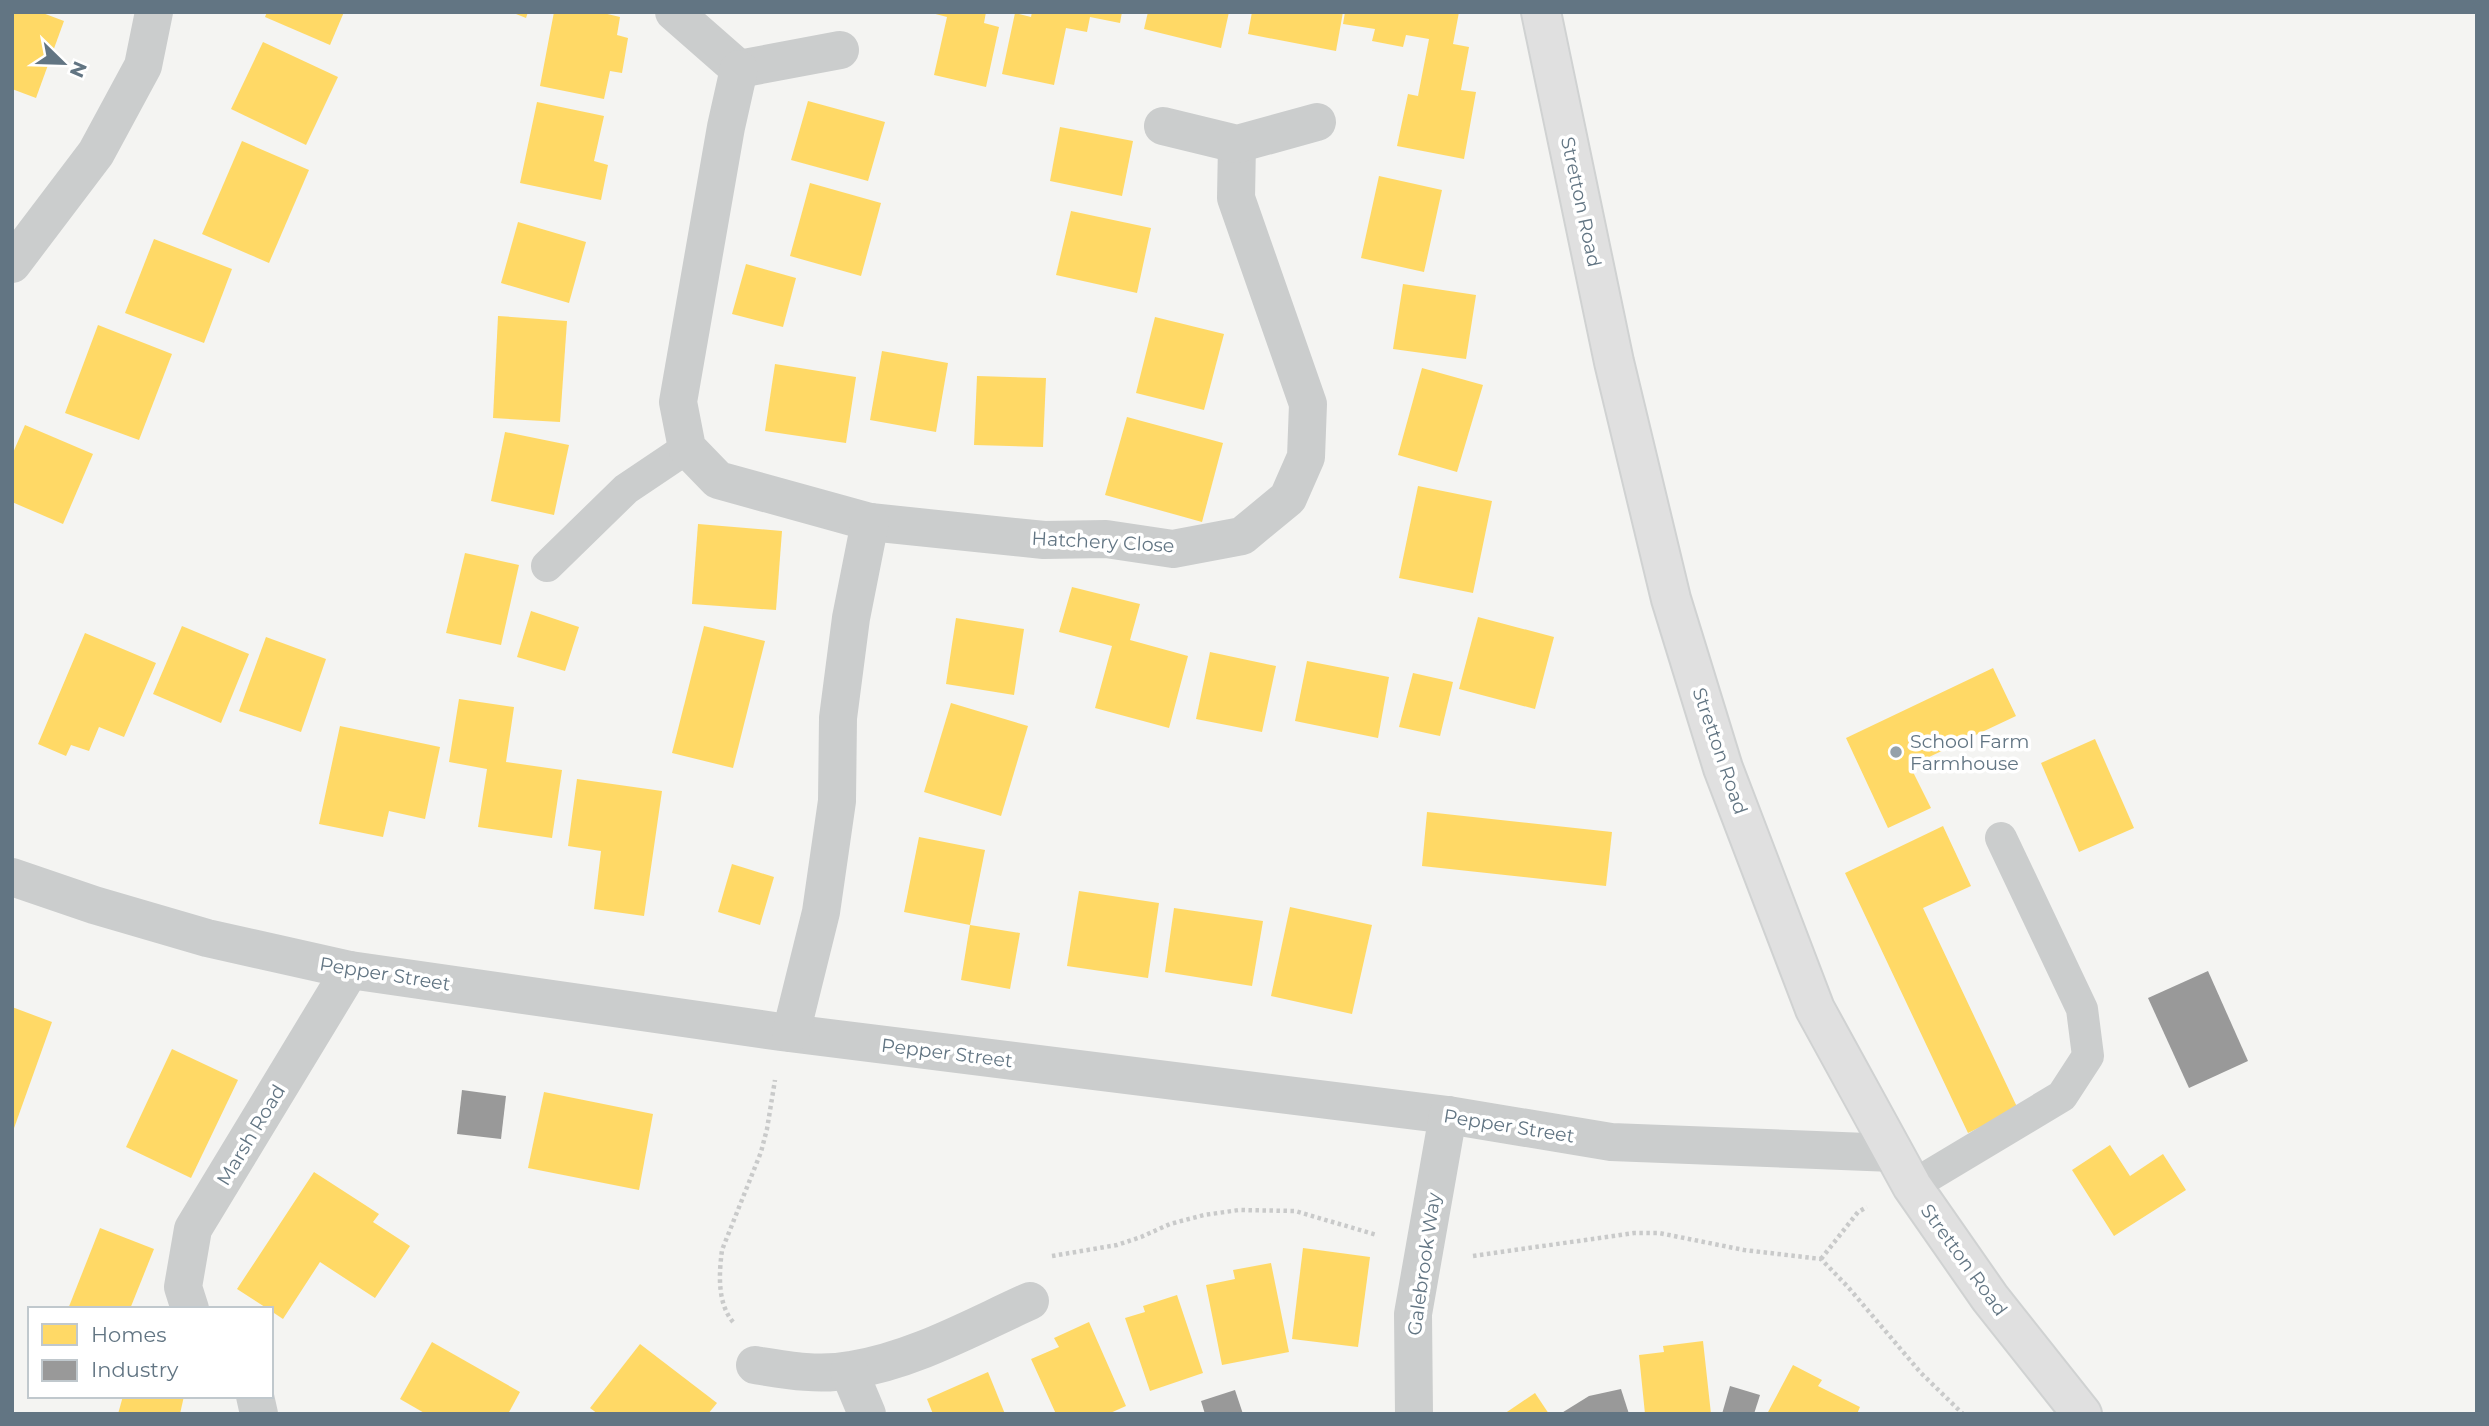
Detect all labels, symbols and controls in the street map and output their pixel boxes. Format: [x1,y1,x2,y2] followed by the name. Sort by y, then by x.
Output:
[28,28,98,98] north arrow
[65,58,92,81] text: N
[1556,135,1606,269] street label: Stretton Road
[1031,527,1175,557] street label: Hatchery Close
[1688,685,1752,817] street label: Stretton Road
[1910,730,2029,775] place label: School Farm Farmhouse
[1888,744,1904,760] marker: School Farm Farmhouse
[318,952,452,996] street label: Pepper Street
[880,1034,1014,1073] street label: Pepper Street
[212,1080,290,1190] street label: Marsh Road
[1442,1104,1576,1148] street label: Pepper Street
[1403,1190,1446,1337] street label: Galebrook Way
[1916,1200,2012,1320] street label: Stretton Road
[28,1307,273,1398] legend
[91,1322,166,1347] text: Homes
[91,1357,179,1382] text: Industry

